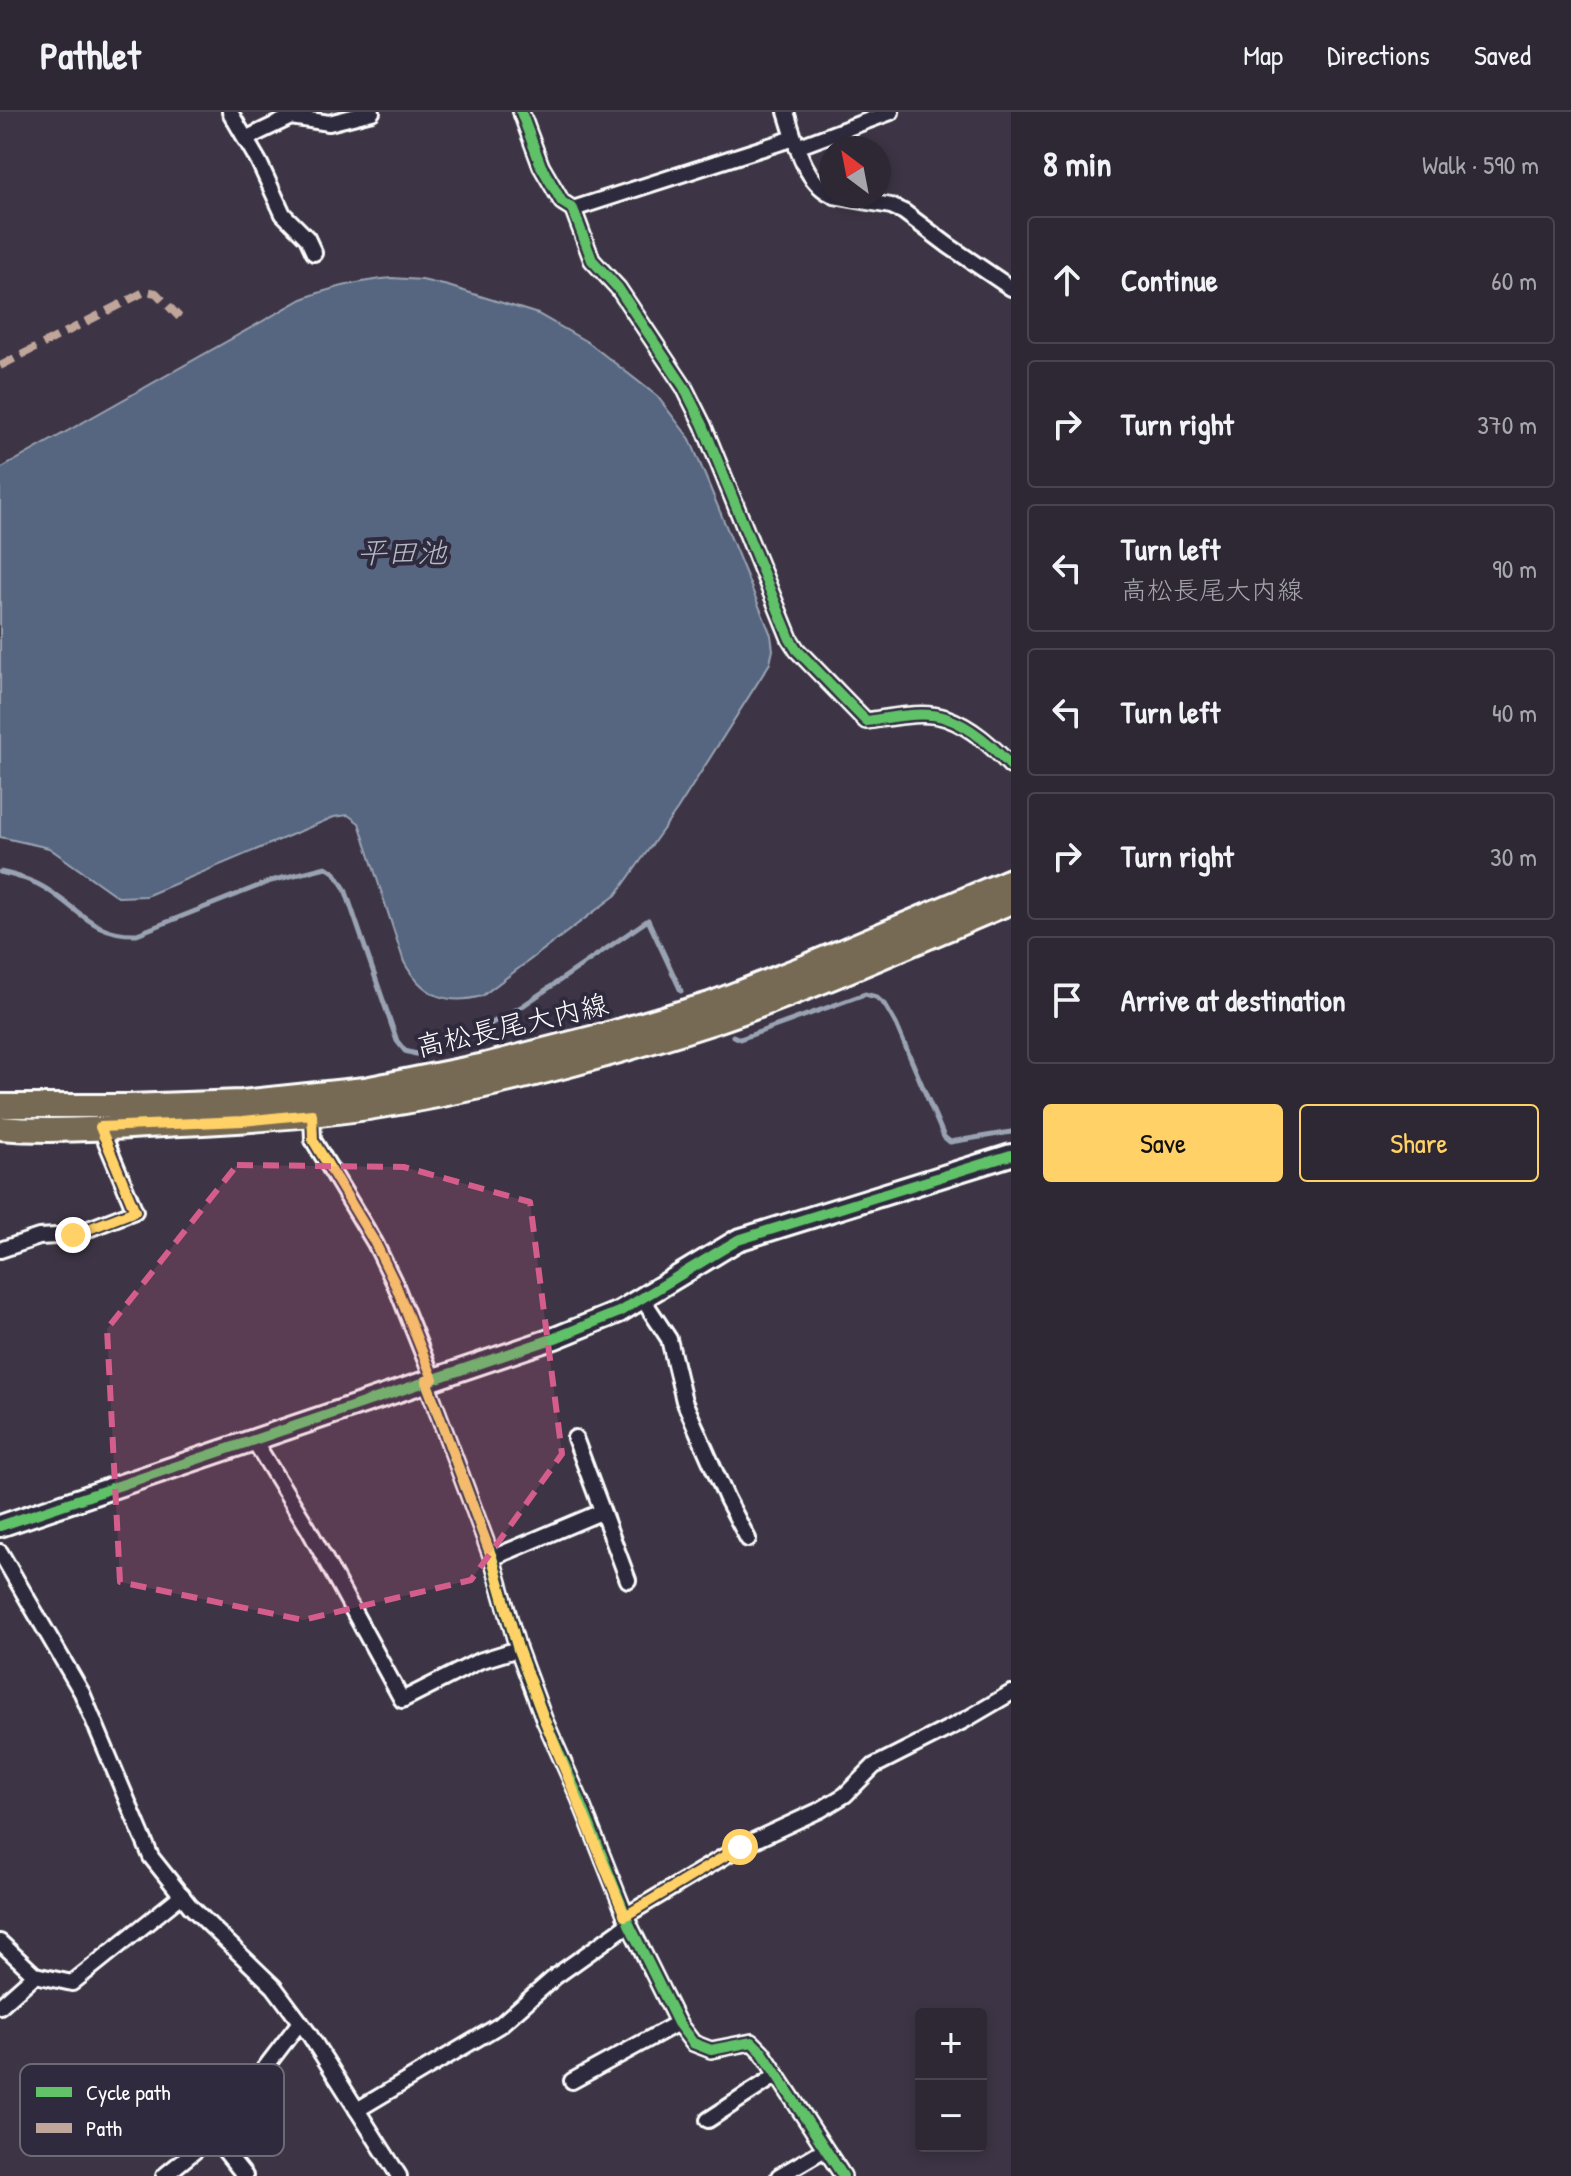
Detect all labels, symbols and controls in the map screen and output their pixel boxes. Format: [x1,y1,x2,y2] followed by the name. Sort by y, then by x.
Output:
[40,29,141,81] text: Pathlet
[1243,36,1283,74] text: Map
[1327,36,1430,74] text: Directions
[1474,36,1531,74] text: Saved
[819,136,891,208] north arrow
[1043,141,1112,187] text: 8 min
[1422,147,1539,182] text: Walk · 590 m
[1045,258,1089,302] icon: ahead
[1121,260,1218,300] text: Continue
[1491,263,1537,298] text: 60 m
[1045,402,1089,446] icon: right
[1121,404,1234,444] text: Turn right
[1477,407,1537,442] text: 370 m
[1121,529,1220,569] text: Turn left
[357,532,448,572] water label: 平田池
[1045,546,1089,590] icon: left
[1492,551,1537,586] text: 90 m
[1121,572,1303,607] text: 高松長尾大内線
[1045,690,1089,734] icon: left
[1121,692,1220,732] text: Turn left
[1492,695,1537,730] text: 40 m
[1045,834,1089,878] icon: right
[1121,836,1234,876] text: Turn right
[1490,839,1537,874] text: 30 m
[1045,978,1089,1022] icon: arrive
[1121,980,1346,1020] text: Arrive at destination
[412,984,612,1066] street label: 高松長尾大内線
[1043,1104,1283,1182] button: Save
[1299,1104,1539,1182] button: Share
[55,1217,91,1253] route end
[722,1829,758,1865] route start
[915,2008,987,2152] map controls
[915,2008,987,2080] button: +
[20,2064,284,2156] legend
[86,2077,170,2107] text: Cycle path
[915,2080,987,2152] button: −
[86,2113,122,2143] text: Path

